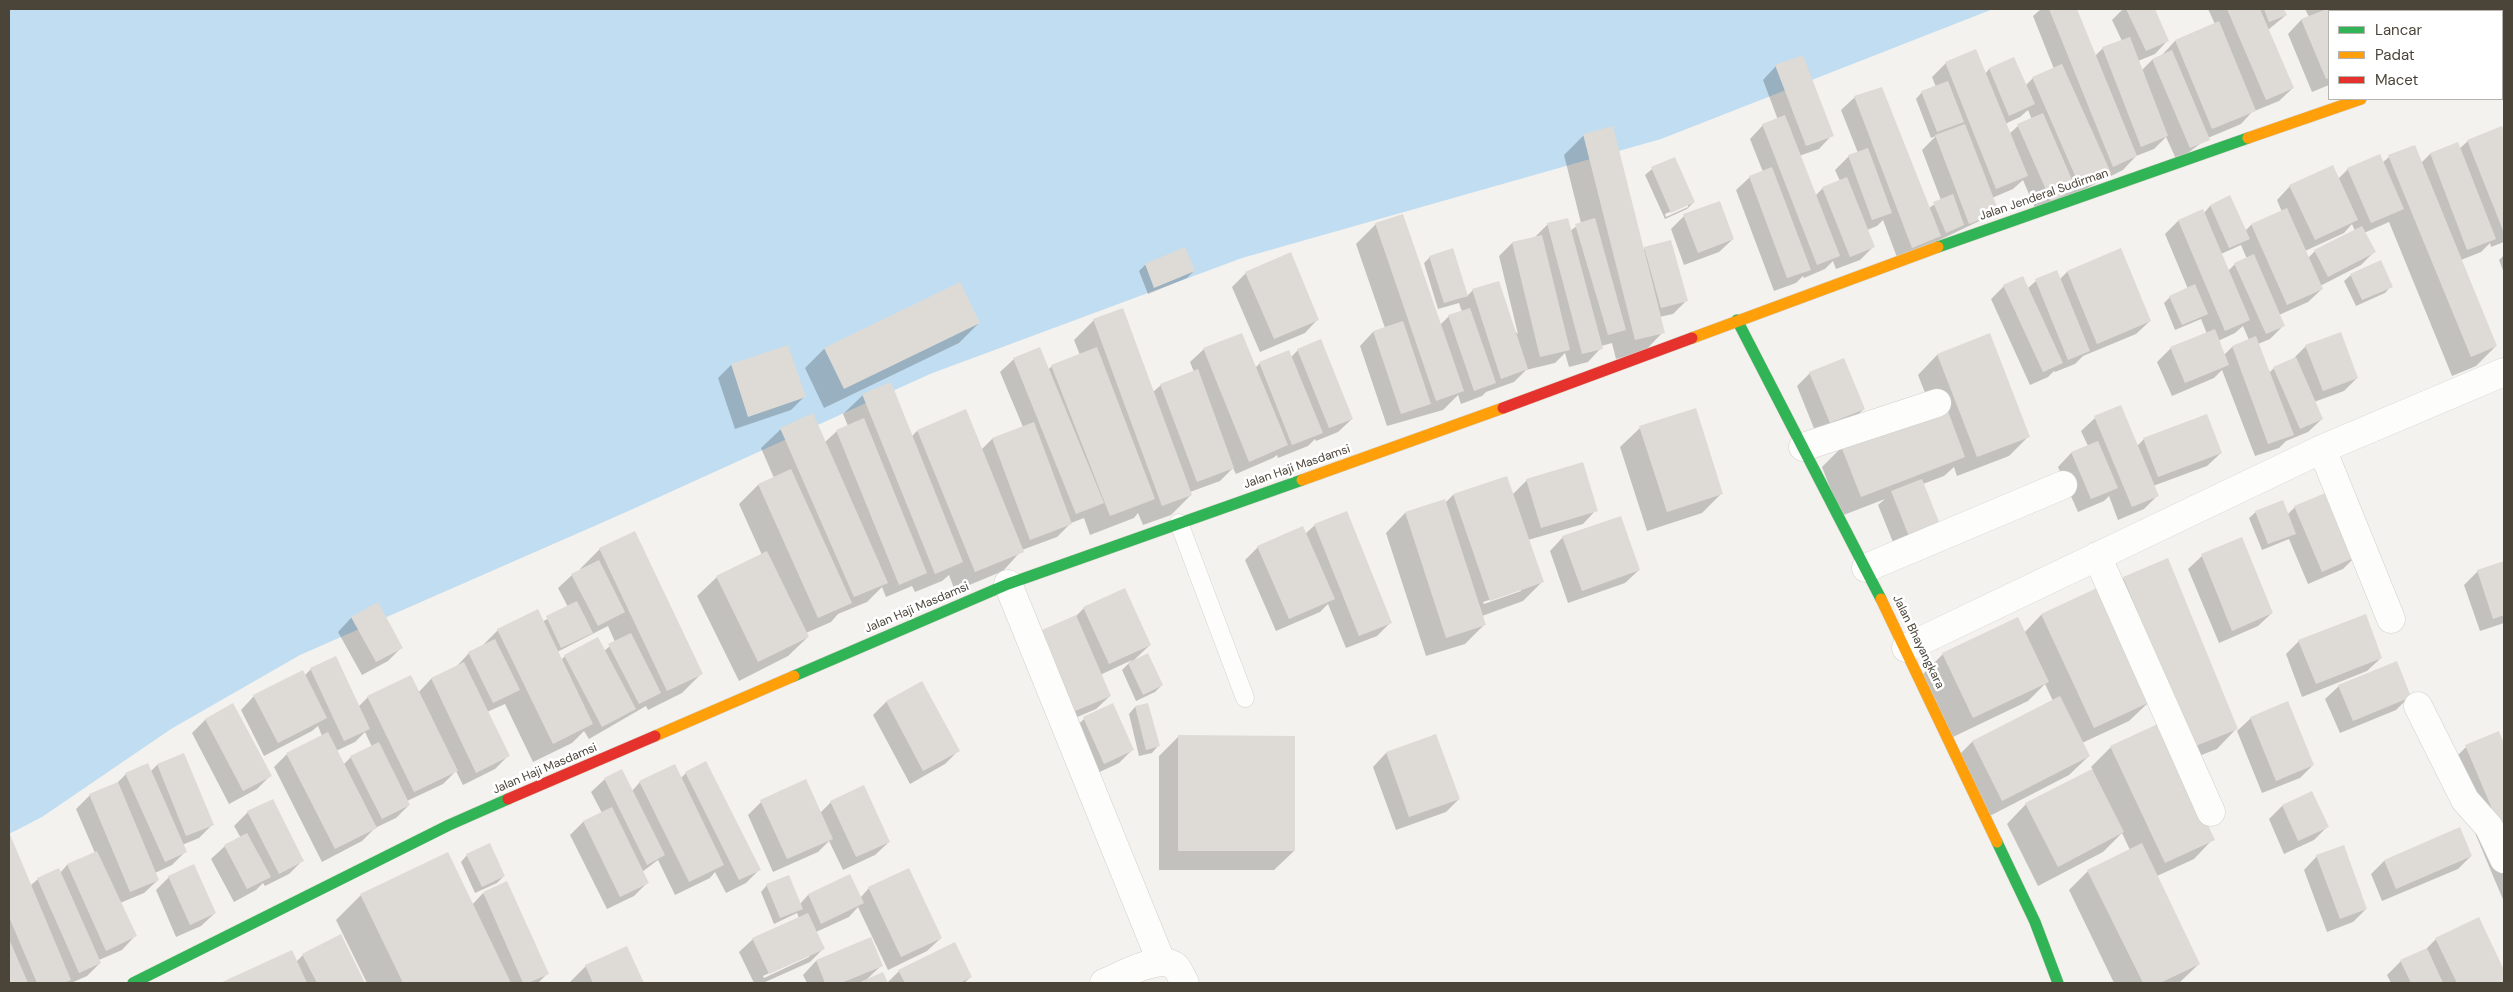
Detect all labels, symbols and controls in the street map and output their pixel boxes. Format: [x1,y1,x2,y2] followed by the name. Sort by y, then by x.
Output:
[2328,10,2503,100] legend
[2375,20,2422,40] text: Lancar
[2375,45,2415,65] text: Padat
[2375,70,2419,90] text: Macet
[1978,166,2110,224] street label: Jalan Jenderal Sudirman
[1242,442,1352,492] street label: Jalan Haji Masdamsi
[863,580,971,636] street label: Jalan Haji Masdamsi
[1889,593,1947,691] street label: Jalan Bhayangkara
[491,741,599,797] street label: Jalan Haji Masdamsi

